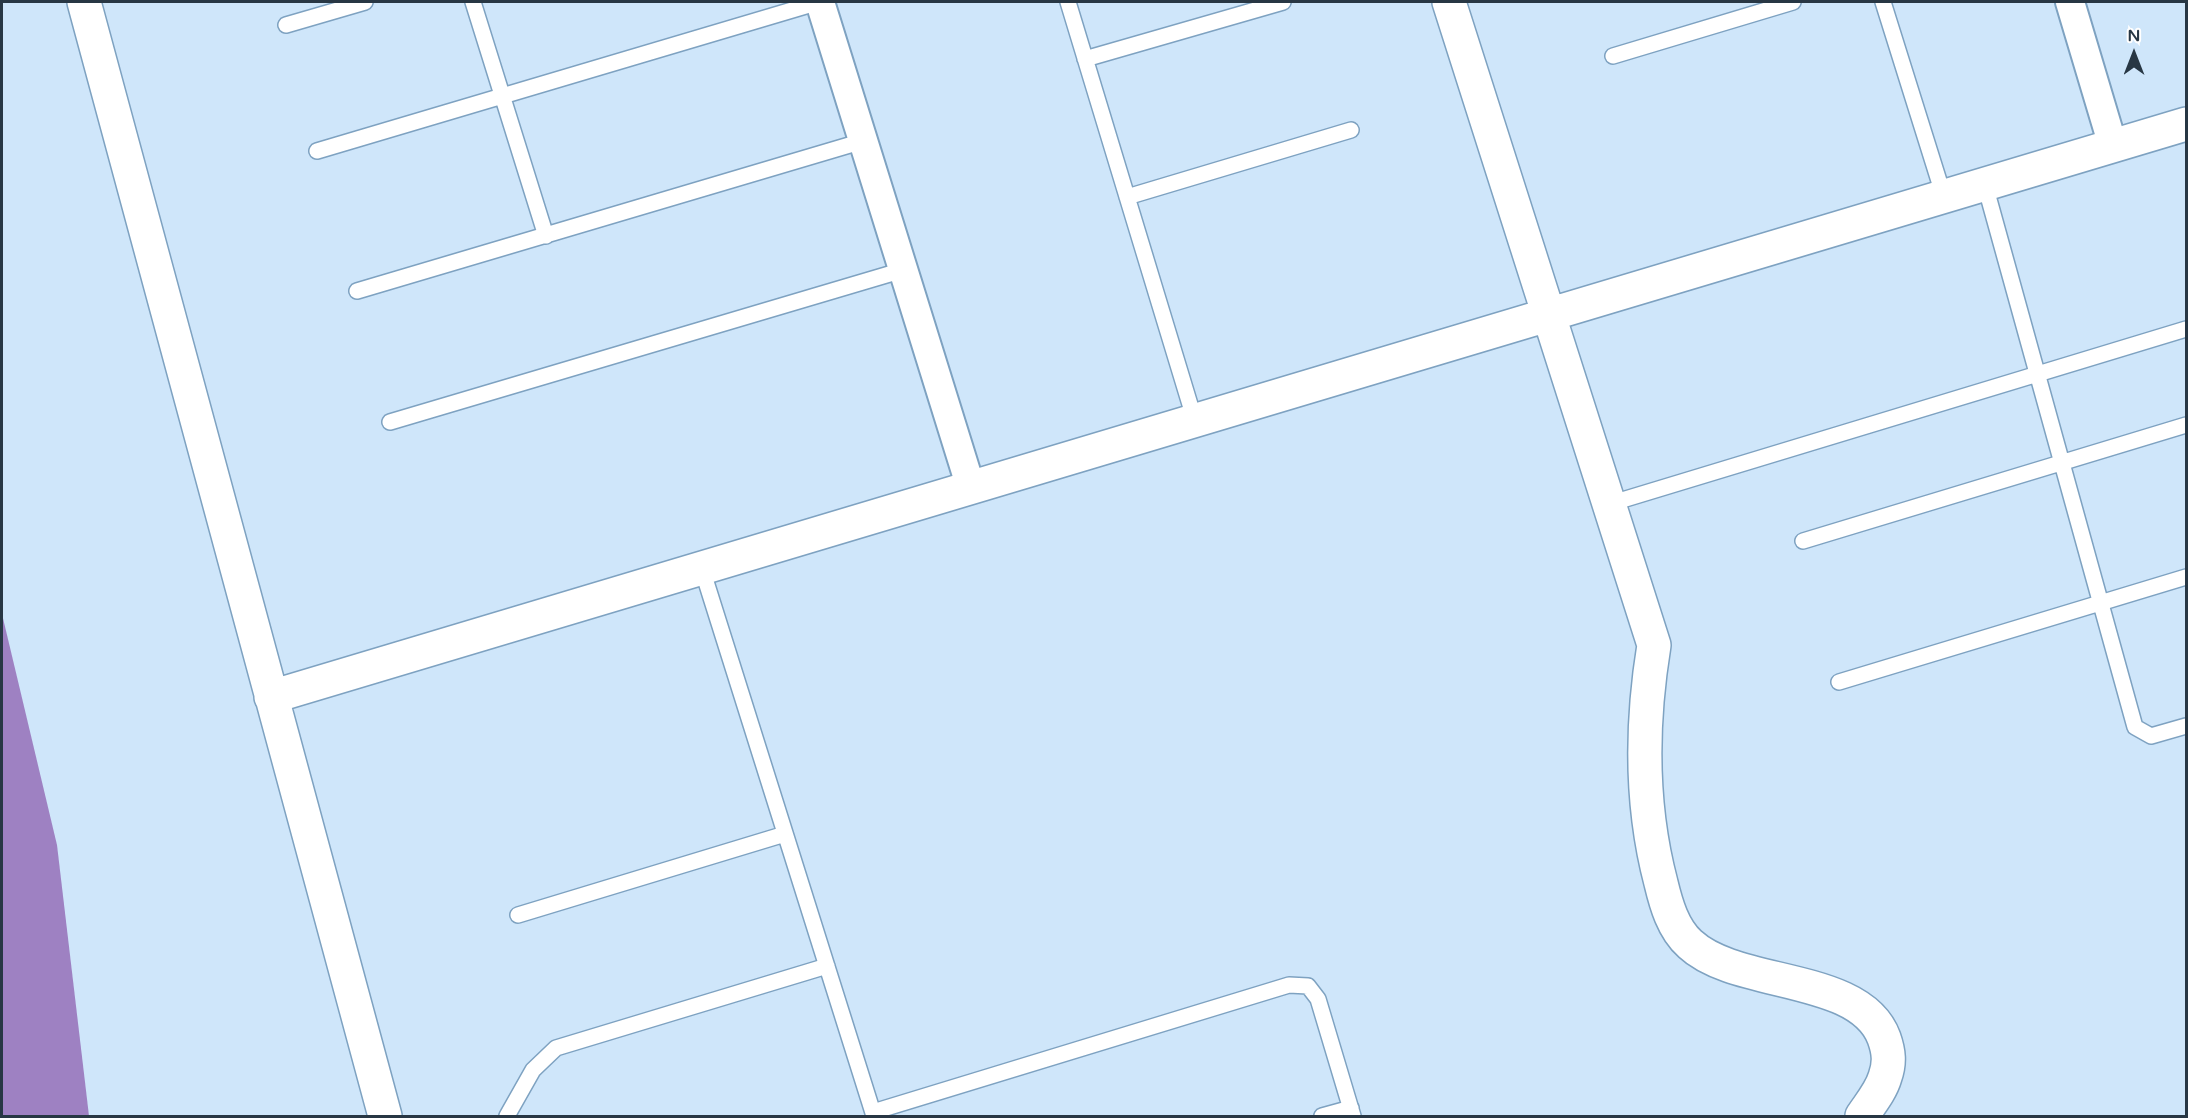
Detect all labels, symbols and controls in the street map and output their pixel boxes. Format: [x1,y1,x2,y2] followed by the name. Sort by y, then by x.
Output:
[2104,24,2164,84] north arrow
[2128,26,2140,46] text: N

